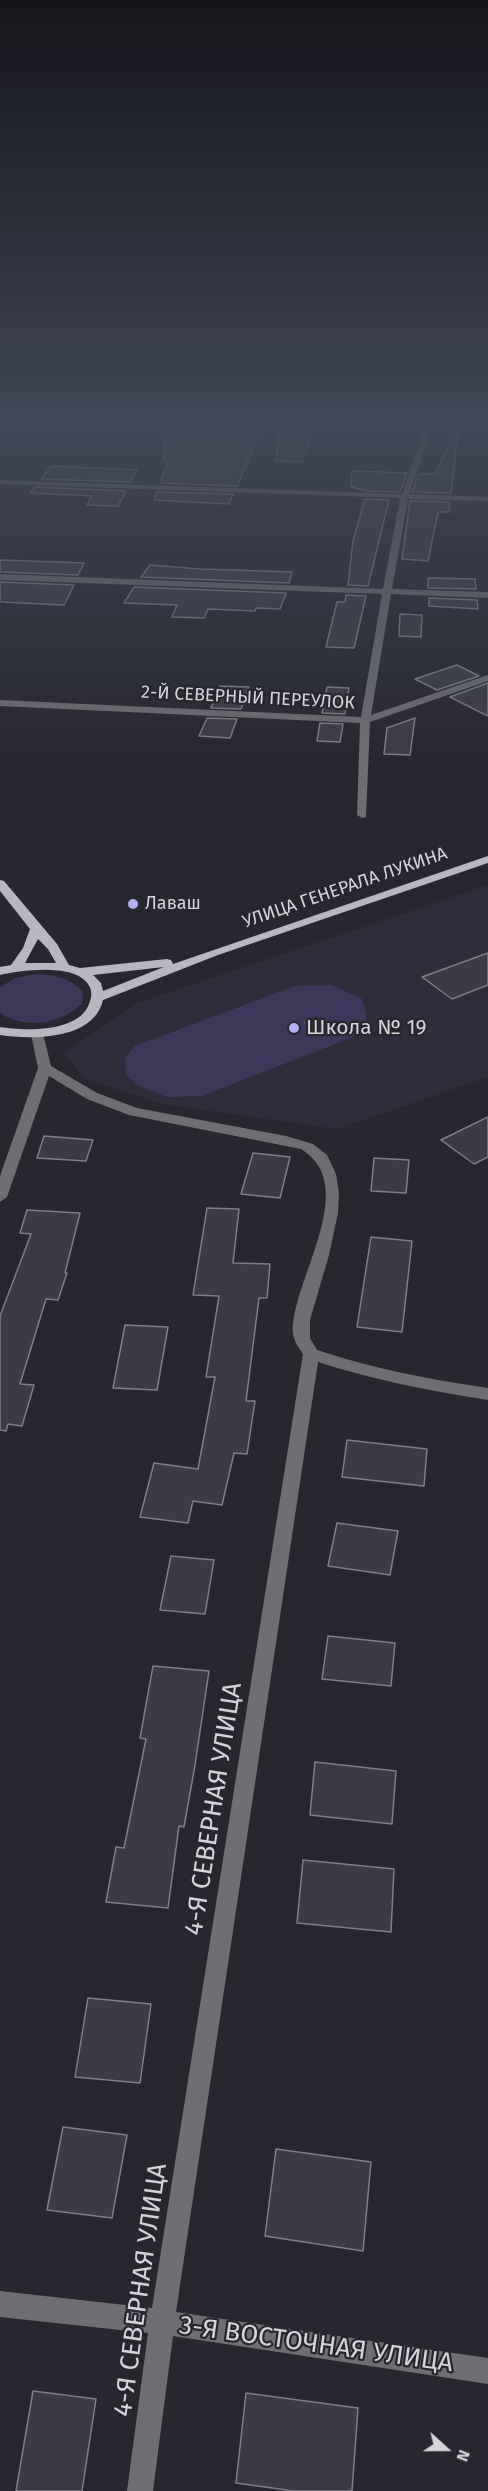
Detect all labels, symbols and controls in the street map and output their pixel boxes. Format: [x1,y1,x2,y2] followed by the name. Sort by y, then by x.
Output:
[141,682,355,714] street label: 2-Й СЕВЕРНЫЙ ПЕРЕУЛОК
[240,843,450,933] street label: УЛИЦА ГЕНЕРАЛА ЛУКИНА
[145,893,201,915] place label: Лаваш
[126,897,140,911] marker: Лаваш
[306,1015,427,1041] place label: Школа № 19
[287,1021,301,1035] marker: Школа № 19
[179,1680,249,1938] street label: 4-Я СЕВЕРНАЯ УЛИЦА
[108,2161,174,2419] street label: 4-Я СЕВЕРНАЯ УЛИЦА
[177,2310,455,2380] street label: 3-Я ВОСТОЧНАЯ УЛИЦА
[416,2419,476,2479] north arrow
[453,2447,474,2464] text: N

